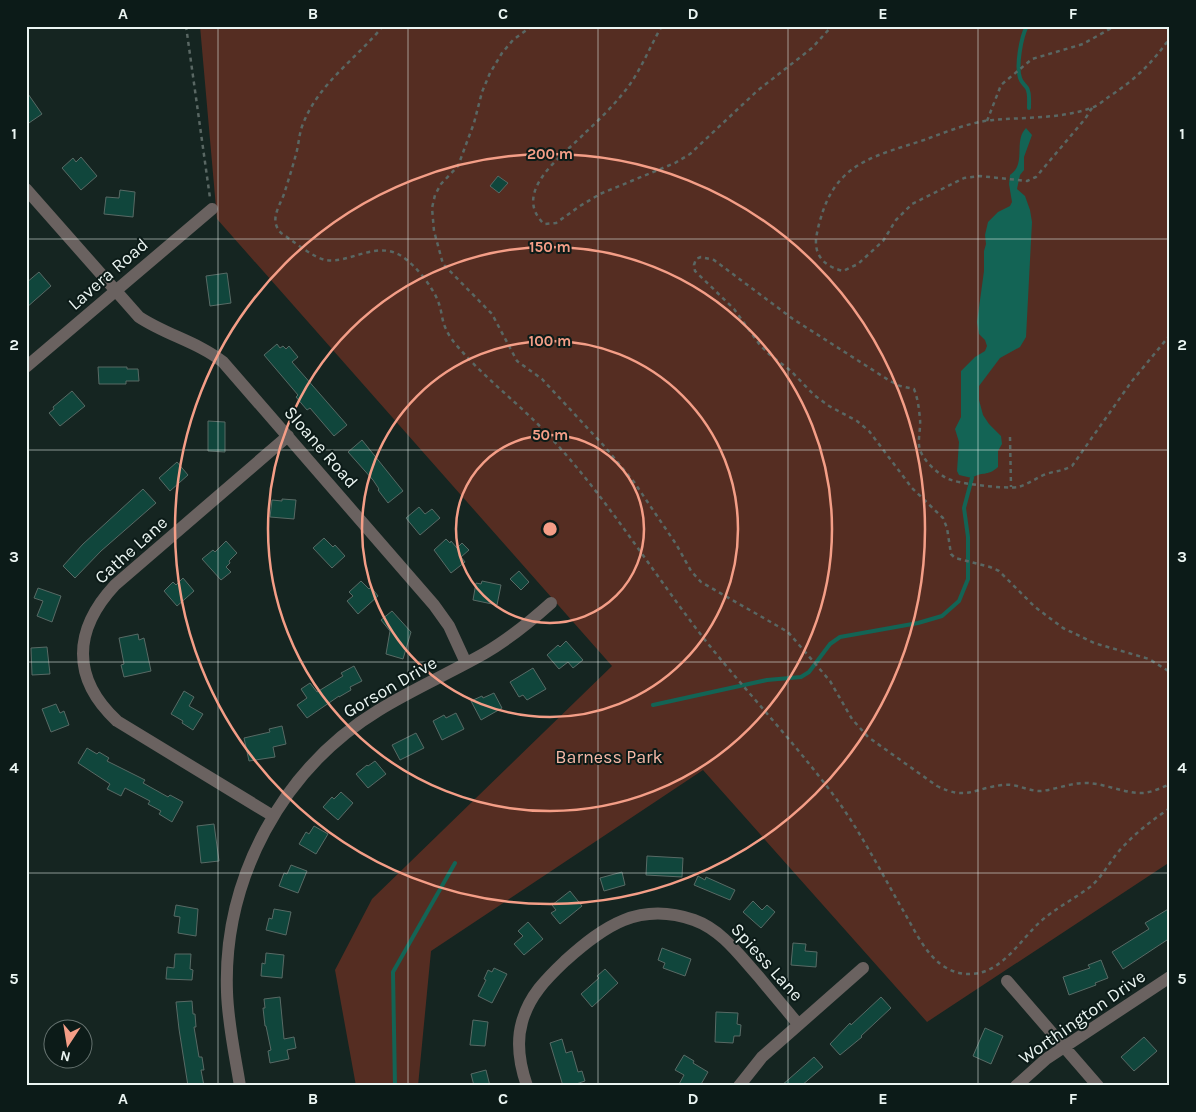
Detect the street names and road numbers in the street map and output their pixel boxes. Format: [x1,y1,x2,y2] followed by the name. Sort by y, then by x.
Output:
[64,233,152,315] street label: Lavera Road
[279,401,363,493] street label: Sloane Road
[90,512,172,588] street label: Cathe Lane
[339,651,441,723] street label: Gorson Drive
[726,918,808,1006] street label: Spiess Lane
[1014,965,1150,1069] street label: Worthington Drive

